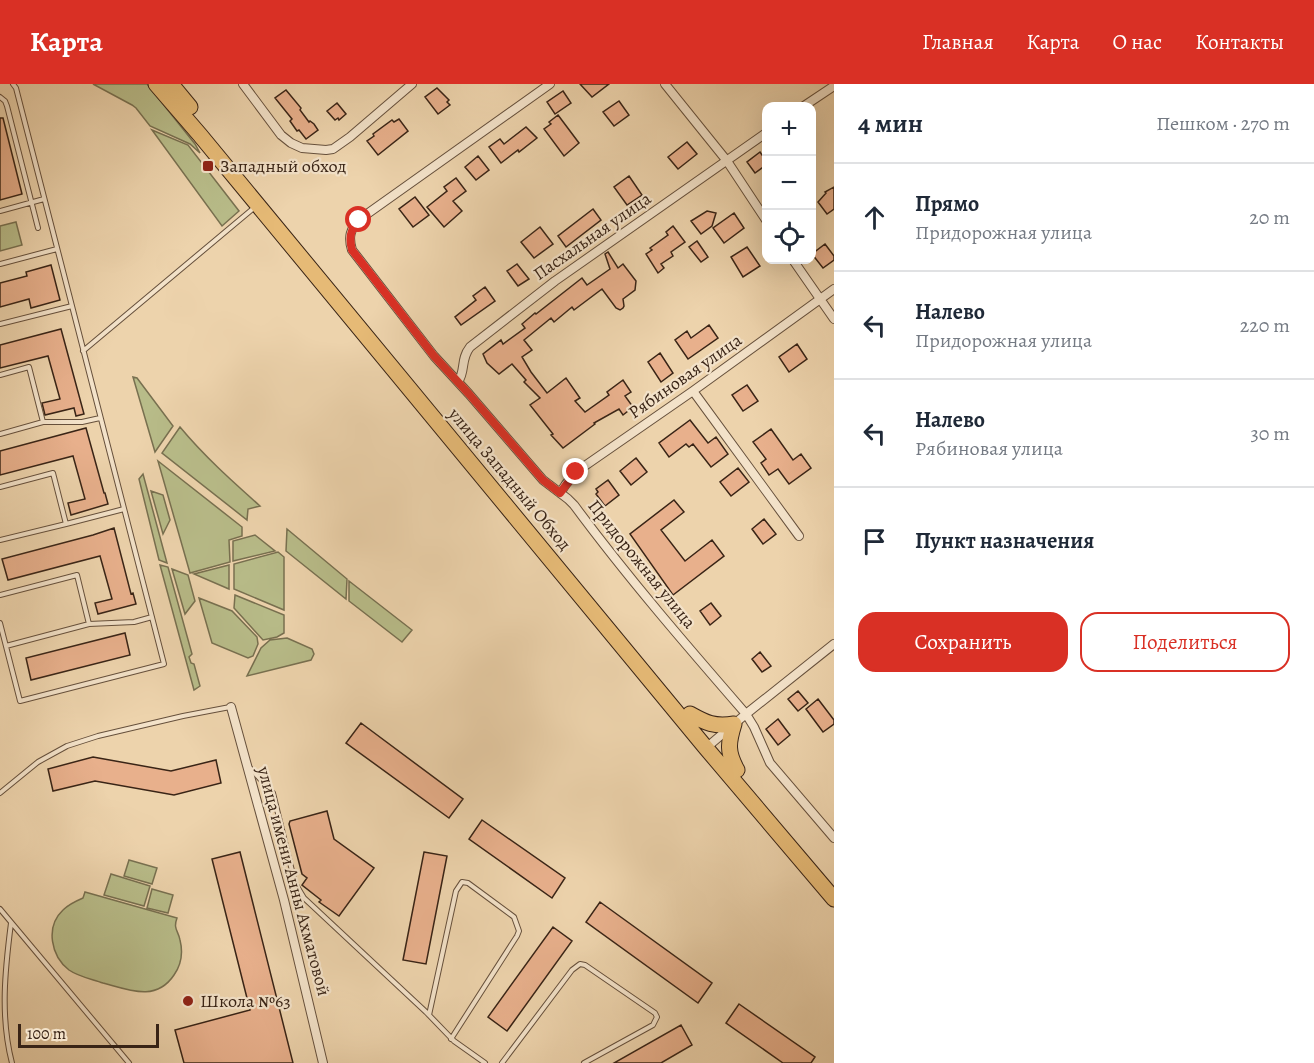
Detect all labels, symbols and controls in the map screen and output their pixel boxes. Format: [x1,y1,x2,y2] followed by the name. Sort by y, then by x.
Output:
[30,23,103,61] text: Карта
[922,28,994,56] text: Главная
[1027,28,1079,56] text: Карта
[1112,28,1162,56] text: О нас
[1195,28,1284,56] text: Контакты
[762,102,816,264] map controls
[762,102,816,156] button: +
[858,106,923,141] text: 4 мин
[1156,110,1290,137] text: Пешком · 270 m
[220,154,347,178] place label: Западный обход
[762,156,816,210] button: −
[201,159,215,173] marker: Западный обход
[528,186,656,286] street label: Пасхальная улица
[915,189,979,219] text: Прямо
[858,201,891,234] icon: ahead
[1249,204,1290,231] text: 20 m
[345,206,371,232] route start
[762,210,816,264] button: locate
[915,219,1092,246] text: Придорожная улица
[915,297,985,327] text: Налево
[858,309,891,342] icon: left
[1240,312,1290,339] text: 220 m
[915,327,1092,354] text: Придорожная улица
[624,328,747,424] street label: Рябиновая улица
[443,402,577,555] street label: улица Западный Обход
[915,405,985,435] text: Налево
[858,417,891,450] icon: left
[1250,420,1290,447] text: 30 m
[915,435,1063,462] text: Рябиновая улица
[562,458,588,484] route end
[582,494,702,634] street label: Придорожная улица
[858,525,891,558] icon: arrive
[915,526,1094,556] text: Пункт назначения
[858,612,1068,672] button: Сохранить
[1080,612,1290,672] button: Поделиться
[252,763,336,998] street label: улица имени Анны Ахматовой
[200,989,291,1013] place label: Школа №63
[181,994,195,1008] marker: Школа №63
[18,1021,159,1048] scale bar
[27,1023,66,1045] text: 100 m

